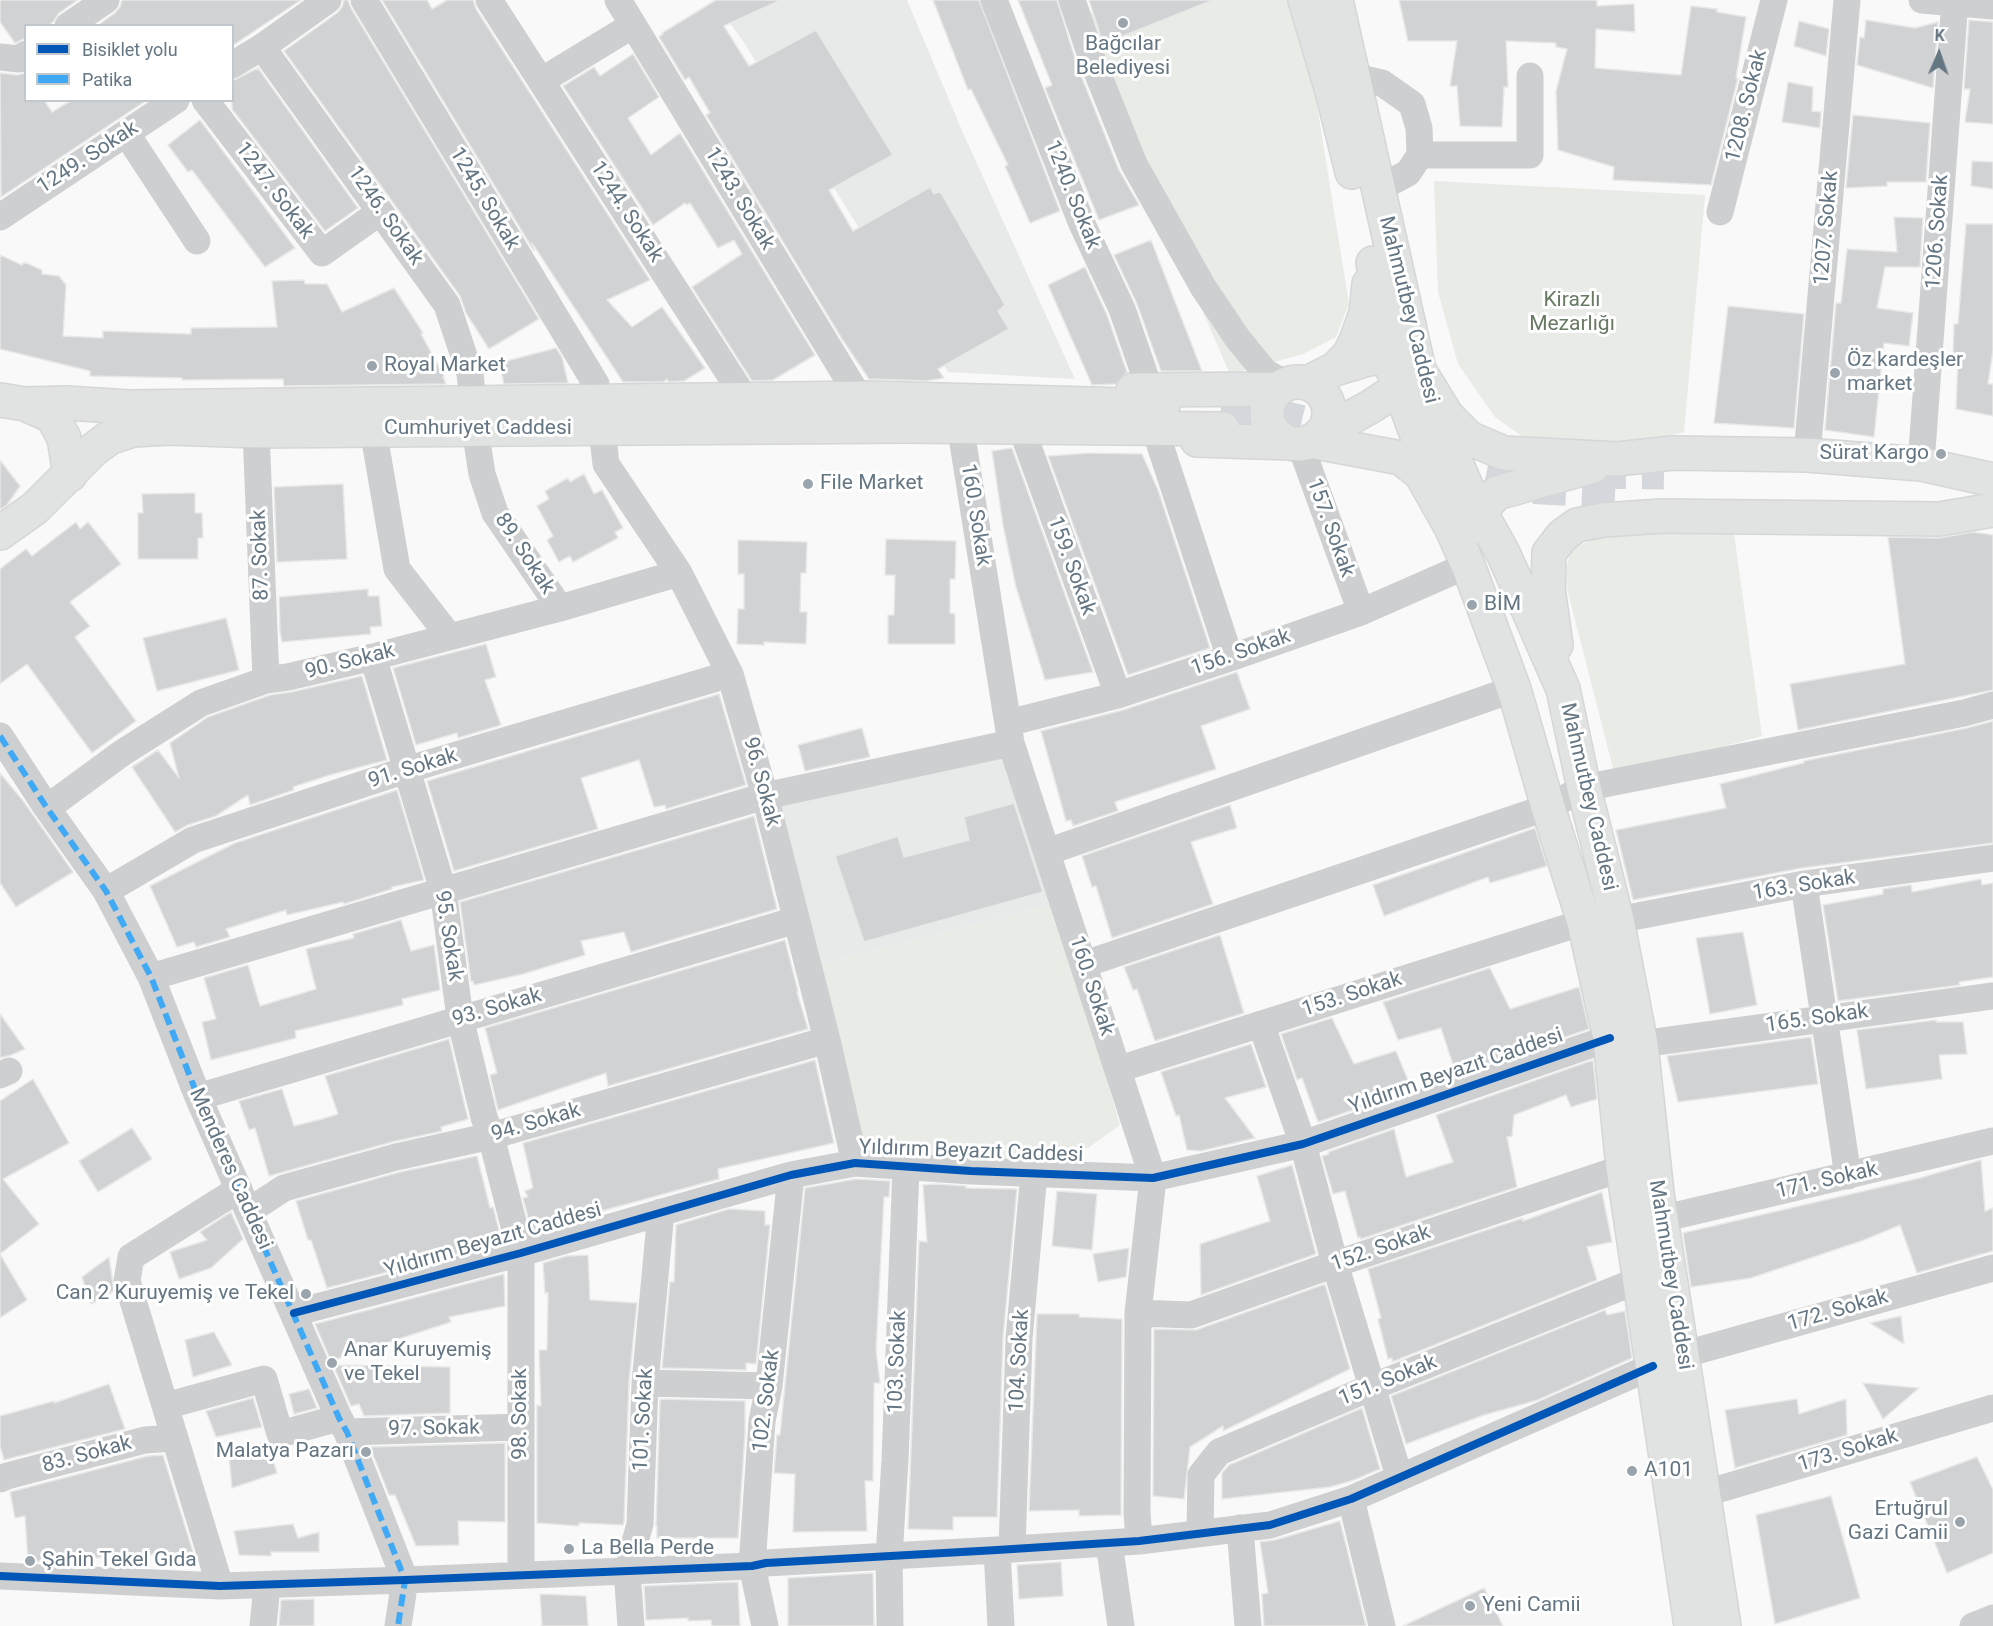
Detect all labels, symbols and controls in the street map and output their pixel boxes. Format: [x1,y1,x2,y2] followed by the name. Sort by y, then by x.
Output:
[1116,16,1130,30] marker: Bağcılar Belediyesi
[24,24,234,102] legend
[1909,24,1969,84] north arrow
[1934,26,1945,45] text: K
[1076,32,1170,82] place label: Bağcılar Belediyesi
[82,39,178,60] text: Bisiklet yolu
[1721,47,1773,165] street label: 1208. Sokak
[82,69,132,90] text: Patika
[33,116,143,200] street label: 1249. Sokak
[229,137,319,245] street label: 1247. Sokak
[1039,137,1105,253] street label: 1240. Sokak
[444,143,524,255] street label: 1245. Sokak
[699,143,779,255] street label: 1243. Sokak
[584,157,668,267] street label: 1244. Sokak
[342,162,428,270] street label: 1246. Sokak
[1809,170,1845,286] street label: 1207. Sokak
[1921,174,1955,290] street label: 1206. Sokak
[1373,214,1443,406] street label: Mahmutbey Caddesi
[1529,288,1615,338] park label: Kirazlı Mezarlığı
[1847,348,1963,398] place label: Öz kardeşler market
[384,353,506,379] place label: Royal Market
[365,359,379,373] marker: Royal Market
[1828,366,1842,380] marker: Öz kardeşler market
[384,416,572,442] street label: Cumhuriyet Caddesi
[1819,441,1929,467] place label: Sürat Kargo
[1934,447,1948,461] marker: Sürat Kargo
[954,462,996,568] street label: 160. Sokak
[820,471,923,497] place label: File Market
[1300,475,1360,581] street label: 157. Sokak
[801,477,815,491] marker: File Market
[247,509,275,601] street label: 87. Sokak
[489,509,559,599] street label: 89. Sokak
[1041,513,1101,619] street label: 159. Sokak
[1484,592,1521,618] place label: BİM
[1465,598,1479,612] marker: BİM
[1188,624,1294,682] street label: 156. Sokak
[303,639,397,685] street label: 90. Sokak
[1554,701,1622,893] street label: Mahmutbey Caddesi
[737,735,785,829] street label: 96. Sokak
[366,744,460,794] street label: 91. Sokak
[1751,865,1857,907] street label: 163. Sokak
[428,889,468,983] street label: 95. Sokak
[1063,933,1119,1039] street label: 160. Sokak
[1299,967,1405,1023] street label: 153. Sokak
[450,983,544,1033] street label: 93. Sokak
[1764,999,1870,1039] street label: 165. Sokak
[1346,1024,1566,1120] street label: Yıldırım Beyazıt Caddesi
[183,1084,277,1254] street label: Menderes Caddesi
[489,1098,583,1148] street label: 94. Sokak
[858,1135,1084,1169] street label: Yıldırım Beyazıt Caddesi
[1774,1157,1880,1205] street label: 171. Sokak
[1643,1178,1697,1372] street label: Mahmutbey Caddesi
[382,1198,604,1284] street label: Yıldırım Beyazıt Caddesi
[1328,1220,1434,1278] street label: 152. Sokak
[56,1281,294,1307] place label: Can 2 Kuruyemiş ve Tekel
[1785,1285,1891,1337] street label: 172. Sokak
[299,1287,313,1301] marker: Can 2 Kuruyemiş ve Tekel
[1005,1309,1035,1413] street label: 104. Sokak
[884,1310,912,1414] street label: 103. Sokak
[344,1338,492,1388] place label: Anar Kuruyemiş ve Tekel
[748,1348,786,1454] street label: 102. Sokak
[1335,1350,1441,1412] street label: 151. Sokak
[325,1356,339,1370] marker: Anar Kuruyemiş ve Tekel
[508,1368,534,1460] street label: 98. Sokak
[629,1368,659,1472] street label: 101. Sokak
[388,1416,480,1442] street label: 97. Sokak
[1795,1424,1901,1478] street label: 173. Sokak
[40,1431,134,1479] street label: 83. Sokak
[216,1439,354,1465] place label: Malatya Pazarı
[359,1445,373,1459] marker: Malatya Pazarı
[1644,1458,1693,1484] place label: A101
[1625,1464,1639,1478] marker: A101
[1848,1497,1948,1547] place label: Ertuğrul Gazi Camii
[1953,1515,1967,1529] marker: Ertuğrul Gazi Camii
[581,1536,714,1562] place label: La Bella Perde
[562,1542,576,1556] marker: La Bella Perde
[42,1548,197,1574] place label: Şahin Tekel Gıda
[23,1554,37,1568] marker: Şahin Tekel Gıda
[1482,1593,1581,1619] place label: Yeni Camii
[1463,1599,1477,1613] marker: Yeni Camii

